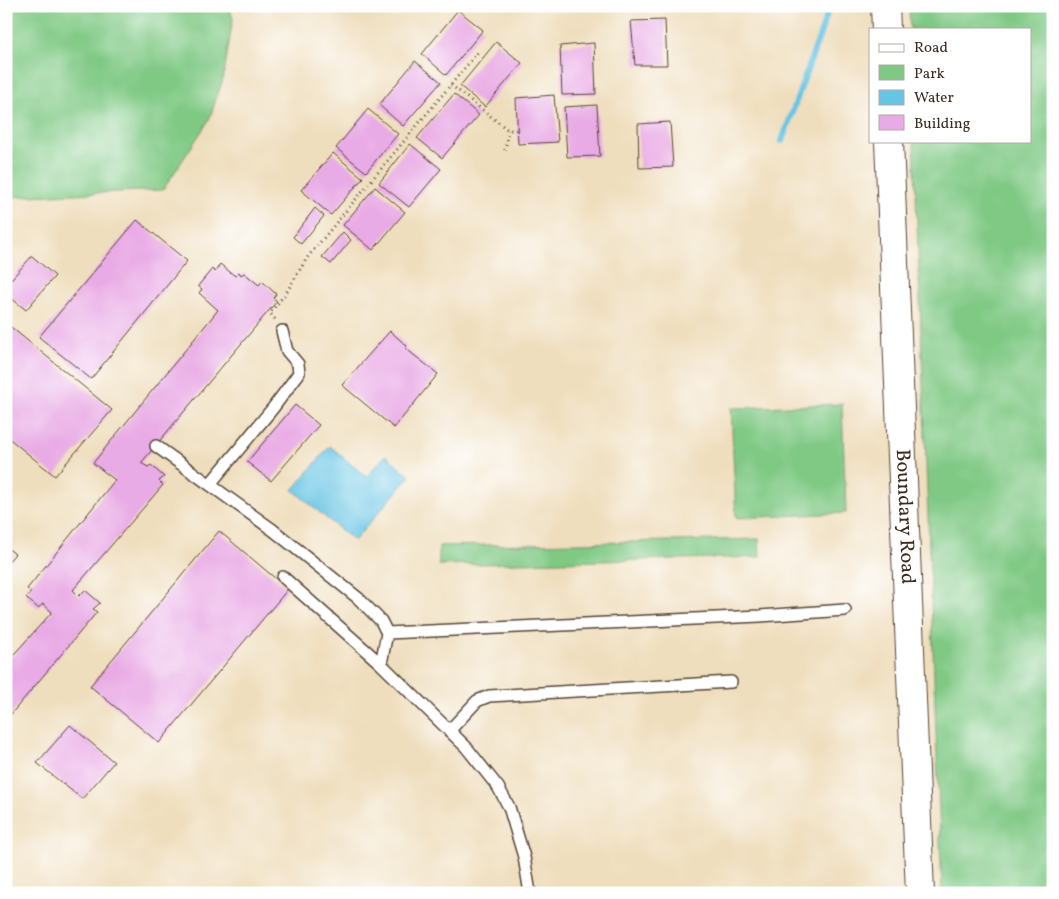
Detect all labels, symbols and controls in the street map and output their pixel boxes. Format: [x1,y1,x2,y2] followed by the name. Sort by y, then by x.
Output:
[869,28,1032,142] legend
[914,38,948,59] text: Road
[914,64,945,85] text: Park
[914,88,954,109] text: Water
[914,114,971,135] text: Building
[888,448,921,585] street label: Boundary Road

